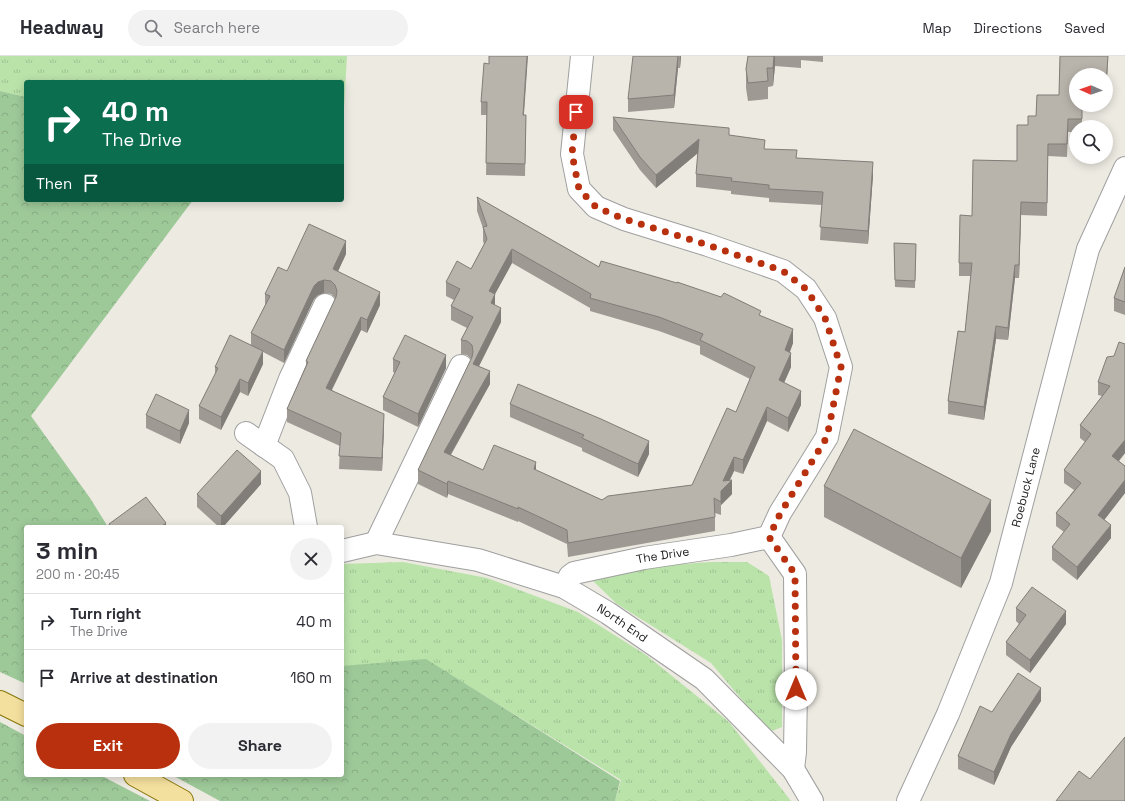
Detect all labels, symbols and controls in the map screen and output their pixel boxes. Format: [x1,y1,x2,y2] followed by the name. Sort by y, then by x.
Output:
[128,10,408,46] search box
[20,15,104,40] text: Headway
[142,17,164,39] icon: search
[174,18,260,37] text: Search here
[922,19,952,37] text: Map
[974,19,1042,37] text: Directions
[1064,19,1105,37] text: Saved
[1069,68,1113,112] north arrow
[1069,68,1113,164] map controls
[102,93,169,129] text: 40 m
[559,95,593,129] pin
[36,96,88,148] icon: right
[565,101,587,123] icon: arrive
[1069,120,1113,164] button: search
[102,128,182,151] text: The Drive
[80,172,102,194] icon: arrive
[36,174,72,193] text: Then
[1008,446,1044,529] street label: Roebuck Lane
[36,535,98,566] text: 3 min
[290,538,332,580] button: close
[635,543,690,567] street label: The Drive
[36,566,120,583] text: 200 m · 20:45
[594,600,651,646] street label: North End
[70,604,141,623] text: Turn right
[36,611,58,633] icon: right
[296,612,332,631] text: 40 m
[70,623,128,640] text: The Drive
[36,667,58,689] icon: arrive
[70,668,218,687] text: Arrive at destination
[290,668,332,687] text: 160 m
[775,668,817,710] position arrow
[36,723,180,769] button: Exit
[188,723,332,769] button: Share

